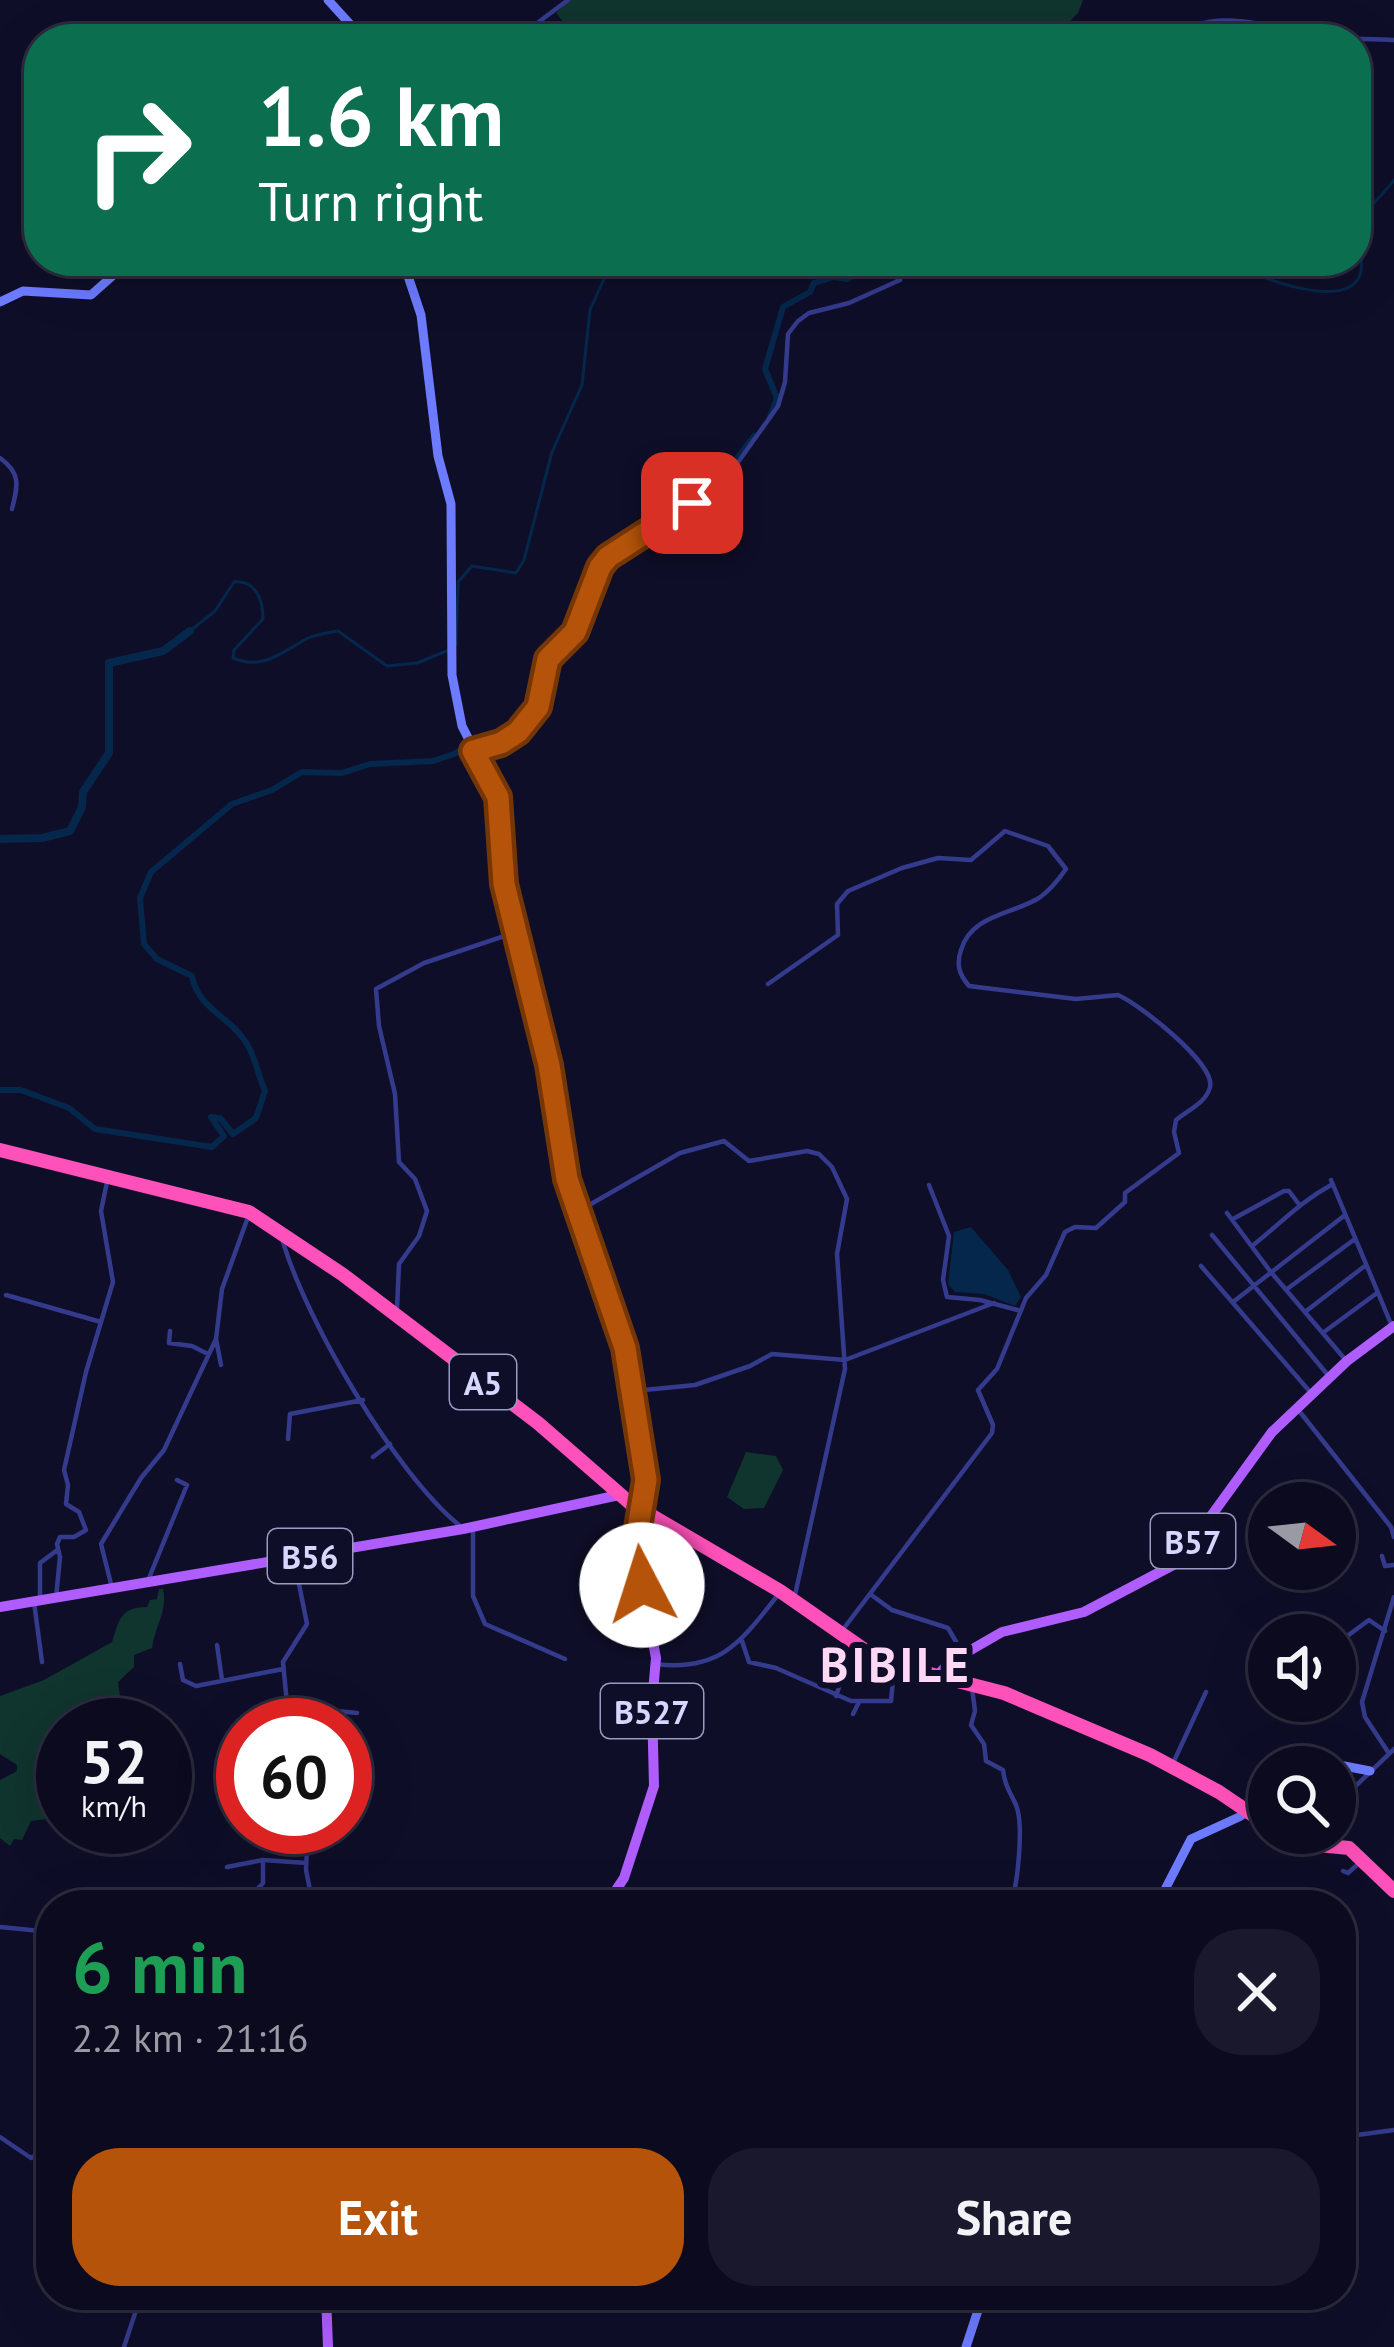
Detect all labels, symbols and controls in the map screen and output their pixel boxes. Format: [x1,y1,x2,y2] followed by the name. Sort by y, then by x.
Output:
[258,60,504,169] text: 1.6 km
[60,72,216,228] icon: right
[258,166,483,236] text: Turn right
[641,452,743,554] pin
[659,470,725,536] icon: arrive
[450,1355,516,1409] road number: A5
[1248,1482,1356,1590] north arrow
[1248,1482,1356,1854] map controls
[1151,1514,1235,1568] road number: B57
[579,1522,705,1648] position arrow
[268,1529,352,1583] road number: B56
[1248,1614,1356,1722] button: sound
[820,1633,972,1695] district label: BIBILE
[601,1684,703,1738] road number: B527
[216,1698,372,1854] speed limit sign: 60
[80,1722,148,1800] text: 52
[1248,1746,1356,1854] button: search
[81,1786,147,1825] text: km/h
[72,1920,248,2013] text: 6 min
[1194,1929,1320,2055] button: close
[72,2012,308,2063] text: 2.2 km · 21:16
[72,2148,684,2286] button: Exit
[708,2148,1320,2286] button: Share

